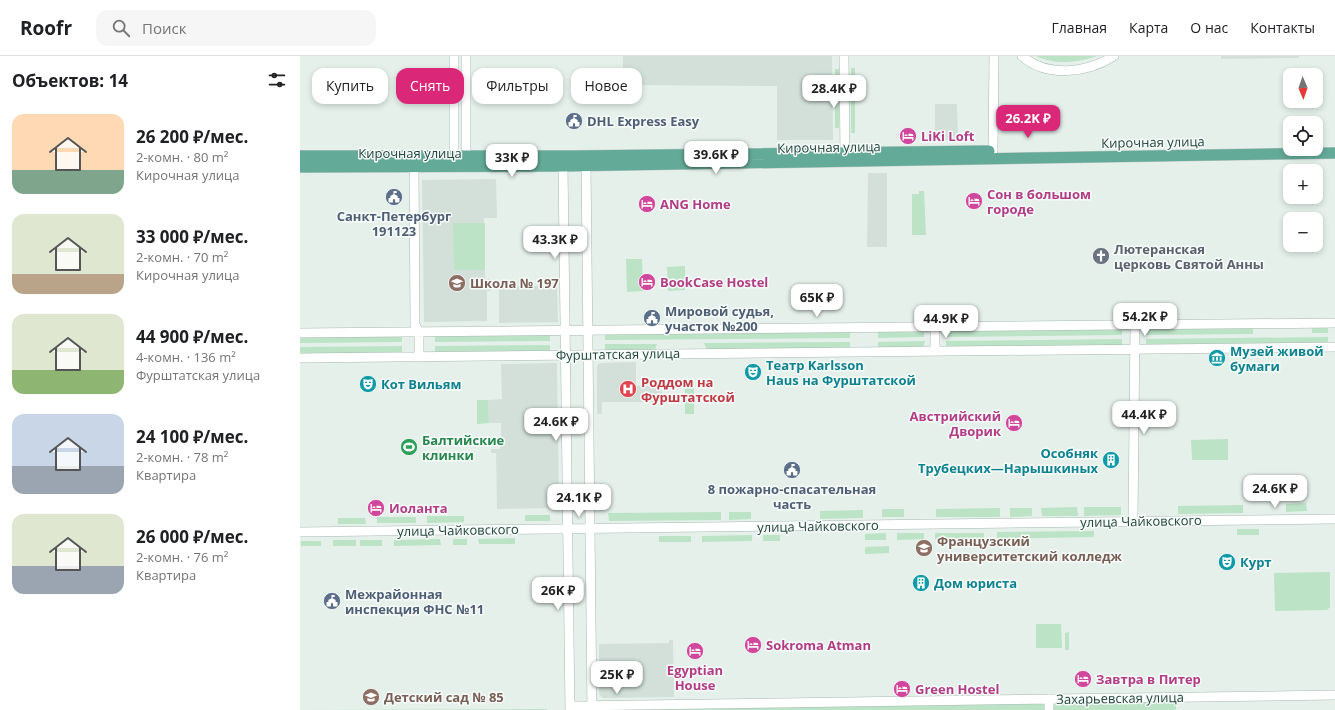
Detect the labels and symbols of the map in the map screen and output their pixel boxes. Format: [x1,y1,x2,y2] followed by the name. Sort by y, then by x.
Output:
[1283,68,1323,108] north arrow
[797,75,871,109] pin: 28.4K ₽
[991,105,1065,139] pin: 26.2K ₽
[564,111,584,131] public building icon: DHL Express Easy
[587,112,700,130] place label: DHL Express Easy
[898,126,918,146] hotel icon: LiKi Loft
[921,127,975,145] place label: LiKi Loft
[1101,132,1205,152] street label: Кирочная улица
[777,137,881,157] street label: Кирочная улица
[679,141,753,175] pin: 39.6K ₽
[358,144,462,162] street label: Кирочная улица
[484,144,540,178] pin: 33K ₽
[987,185,1091,218] place label: Сон в большом городе
[384,187,404,207] public building icon: Санкт-Петербург 191123
[964,191,984,211] hotel icon: Сон в большом городе
[637,194,657,214] hotel icon: ANG Home
[660,195,731,213] place label: ANG Home
[337,207,451,240] place label: Санкт-Петербург 191123
[518,226,592,260] pin: 43.3K ₽
[1114,240,1264,273] place label: Лютеранская церковь Святой Анны
[1091,246,1111,266] church icon: Лютеранская церковь Святой Анны
[637,272,657,292] hotel icon: BookCase Hostel
[447,273,467,293] school or university icon: Школа № 197
[660,273,768,291] place label: BookCase Hostel
[470,274,559,292] place label: Школа № 197
[789,284,845,318] pin: 65K ₽
[665,302,774,335] place label: Мировой судья, участок №200
[1108,303,1182,337] pin: 54.2K ₽
[909,305,983,339] pin: 44.9K ₽
[642,308,662,328] public building icon: Мировой судья, участок №200
[1230,342,1324,375] place label: Музей живой бумаги
[556,344,680,364] street label: Фурштатская улица
[1207,348,1227,368] museum icon: Музей живой бумаги
[766,356,916,389] place label: Театр Karlsson Haus на Фурштатской
[743,362,763,382] theatre icon: Театр Karlsson Haus на Фурштатской
[641,373,735,406] place label: Роддом на Фурштатской
[358,374,378,394] theatre icon: Кот Вильям
[381,375,462,393] place label: Кот Вильям
[618,379,638,399] hospital icon: Роддом на Фурштатской
[1107,401,1181,435] pin: 44.4K ₽
[910,407,1002,440] place label: Австрийский Дворик
[519,408,593,442] pin: 24.6K ₽
[1004,413,1024,433] hotel icon: Австрийский Дворик
[422,431,505,464] place label: Балтийские клинки
[399,437,419,457] sports icon: Балтийские клинки
[918,444,1099,477] place label: Особняк Трубецких—Нарышкиных
[1101,450,1121,470] building icon: Особняк Трубецких—Нарышкиных
[782,460,802,480] public building icon: 8 пожарно-спасательная часть
[1238,475,1312,509] pin: 24.6K ₽
[708,480,876,513] place label: 8 пожарно-спасательная часть
[542,484,616,518] pin: 24.1K ₽
[366,498,386,518] hotel icon: Иоланта
[389,499,448,517] place label: Иоланта
[1080,511,1202,531] street label: улица Чайковского
[757,516,879,536] street label: улица Чайковского
[397,520,519,540] street label: улица Чайковского
[937,532,1123,565] place label: Французский университетский колледж
[914,538,934,558] school or university icon: Французский университетский колледж
[1217,552,1237,572] theatre icon: Курт
[1240,553,1272,571] place label: Курт
[911,573,931,593] building icon: Дом юриста
[934,574,1017,592] place label: Дом юриста
[530,577,586,611] pin: 26K ₽
[345,585,484,618] place label: Межрайонная инспекция ФНС №11
[322,591,342,611] public building icon: Межрайонная инспекция ФНС №11
[743,635,763,655] hotel icon: Sokroma Atman
[766,636,871,654] place label: Sokroma Atman
[685,641,705,661] hotel icon: Egyptian House
[589,661,645,695] pin: 25K ₽
[667,661,723,694] place label: Egyptian House
[1073,669,1093,689] hotel icon: Завтра в Питер
[1096,670,1201,688] place label: Завтра в Питер
[892,679,912,699] hotel icon: Green Hostel
[915,680,999,698] place label: Green Hostel
[361,687,381,707] school or university icon: Детский сад № 85
[384,688,504,706] place label: Детский сад № 85
[1056,688,1184,708] street label: Захарьевская улица

